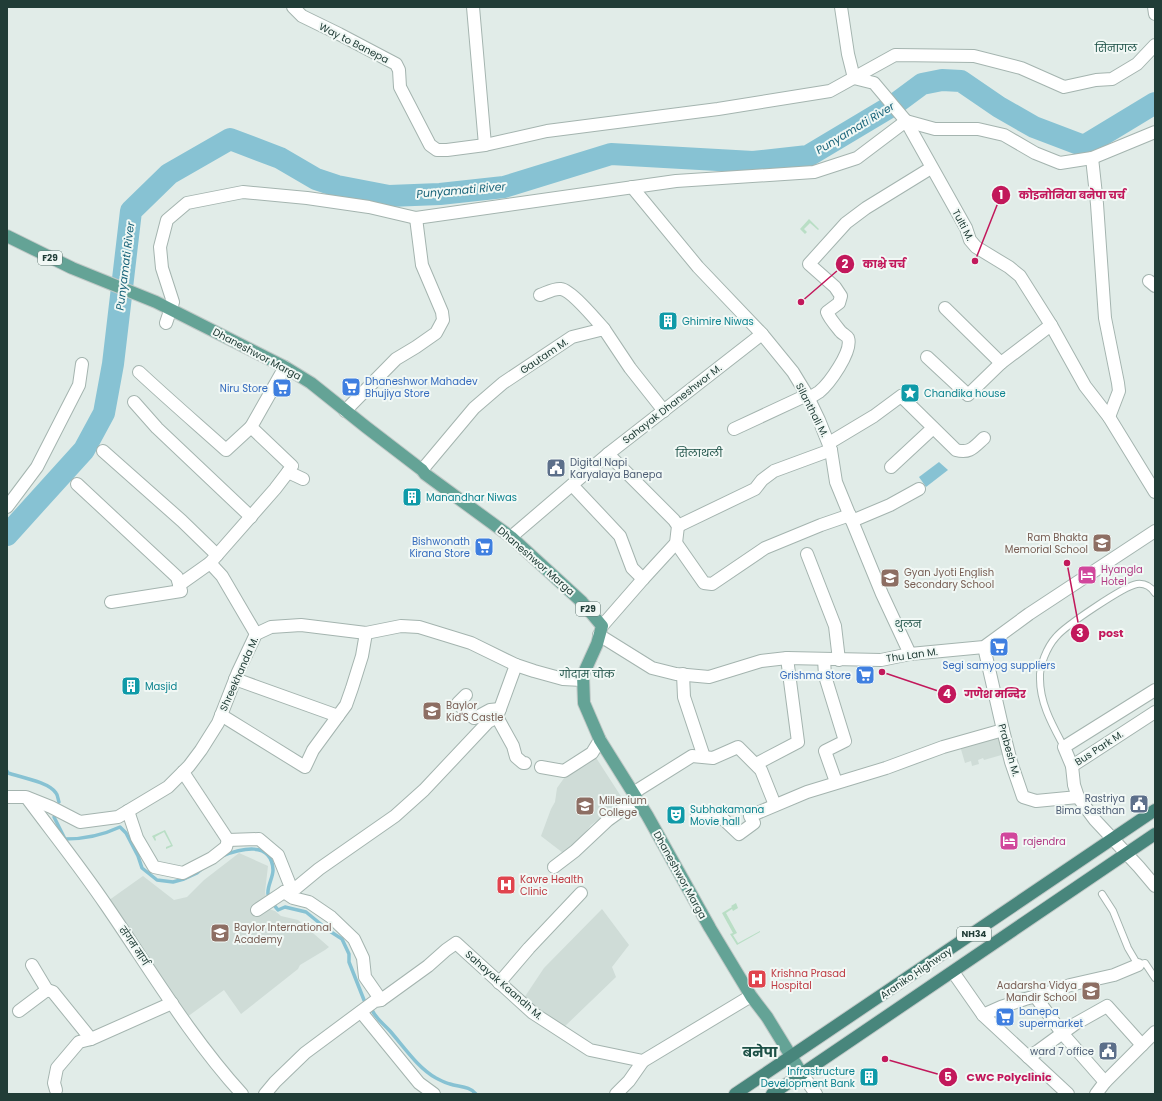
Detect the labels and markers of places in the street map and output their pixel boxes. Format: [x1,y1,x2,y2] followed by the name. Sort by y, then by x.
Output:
[991,183,1133,206] callout: कोइनोनिया बनेपा चर्च
[835,253,913,276] callout: काभ्रे चर्च
[657,310,679,332] building icon: Ghimire Niwas
[682,314,754,329] place label: Ghimire Niwas
[365,374,478,401] place label: Dhaneshwor Mahadev Bhujiya Store
[340,376,362,398] supermarket icon: Dhaneshwor Mahadev Bhujiya Store
[271,377,293,399] supermarket icon: Niru Store
[220,381,268,396] place label: Niru Store
[899,382,921,404] place icon: Chandika house
[924,386,1006,401] place label: Chandika house
[570,455,662,482] place label: Digital Napi Karyalaya Banepa
[545,457,567,479] public building icon: Digital Napi Karyalaya Banepa
[401,486,423,508] building icon: Manandhar Niwas
[426,490,517,505] place label: Manandhar Niwas
[1005,530,1088,557] place label: Ram Bhakta Memorial School
[1091,532,1113,554] school or university icon: Ram Bhakta Memorial School
[409,534,470,561] place label: Bishwonath Kirana Store
[473,536,495,558] supermarket icon: Bishwonath Kirana Store
[1101,562,1143,589] place label: Hyangla Hotel
[1076,564,1098,586] hotel icon: Hyangla Hotel
[904,565,994,592] place label: Gyan Jyoti English Secondary School
[879,567,901,589] school or university icon: Gyan Jyoti English Secondary School
[1070,622,1131,645] callout: post
[988,636,1010,658] supermarket icon: Segi samyog suppliers
[943,658,1055,673] place label: Segi samyog suppliers
[854,664,876,686] supermarket icon: Grishma Store
[780,668,851,683] place label: Grishma Store
[120,675,142,697] building icon: Masjid
[145,679,177,694] place label: Masjid
[937,683,1034,706] callout: गणेश मन्दिर
[446,698,503,725] place label: Baylor Kid'S Castle
[421,700,443,722] school or university icon: Baylor Kid'S Castle
[1056,791,1125,818] place label: Rastriya Bima Sasthan
[599,793,647,820] place label: Millenium College
[1128,793,1150,815] public building icon: Rastriya Bima Sasthan
[574,795,596,817] school or university icon: Millenium College
[690,802,764,829] place label: Subhakamana Movie hall
[665,804,687,826] theatre icon: Subhakamana Movie hall
[998,830,1020,852] hotel icon: rajendra
[1023,834,1066,849] place label: rajendra
[520,872,583,899] place label: Kavre Health Clinic
[495,874,517,896] hospital icon: Kavre Health Clinic
[234,920,332,947] place label: Baylor International Academy
[209,922,231,944] school or university icon: Baylor International Academy
[771,966,846,993] place label: Krishna Prasad Hospital
[746,968,768,990] hospital icon: Krishna Prasad Hospital
[997,978,1077,1005] place label: Aadarsha Vidya Mandir School
[1080,980,1102,1002] school or university icon: Aadarsha Vidya Mandir School
[1019,1004,1083,1031] place label: banepa supermarket
[994,1006,1016,1028] supermarket icon: banepa supermarket
[1097,1040,1119,1062] public building icon: ward 7 office
[1030,1044,1094,1059] place label: ward 7 office
[761,1064,856,1091] place label: Infrastructure Development Bank
[858,1066,880,1088] building icon: Infrastructure Development Bank
[938,1066,1059,1089] callout: CWC Polyclinic

